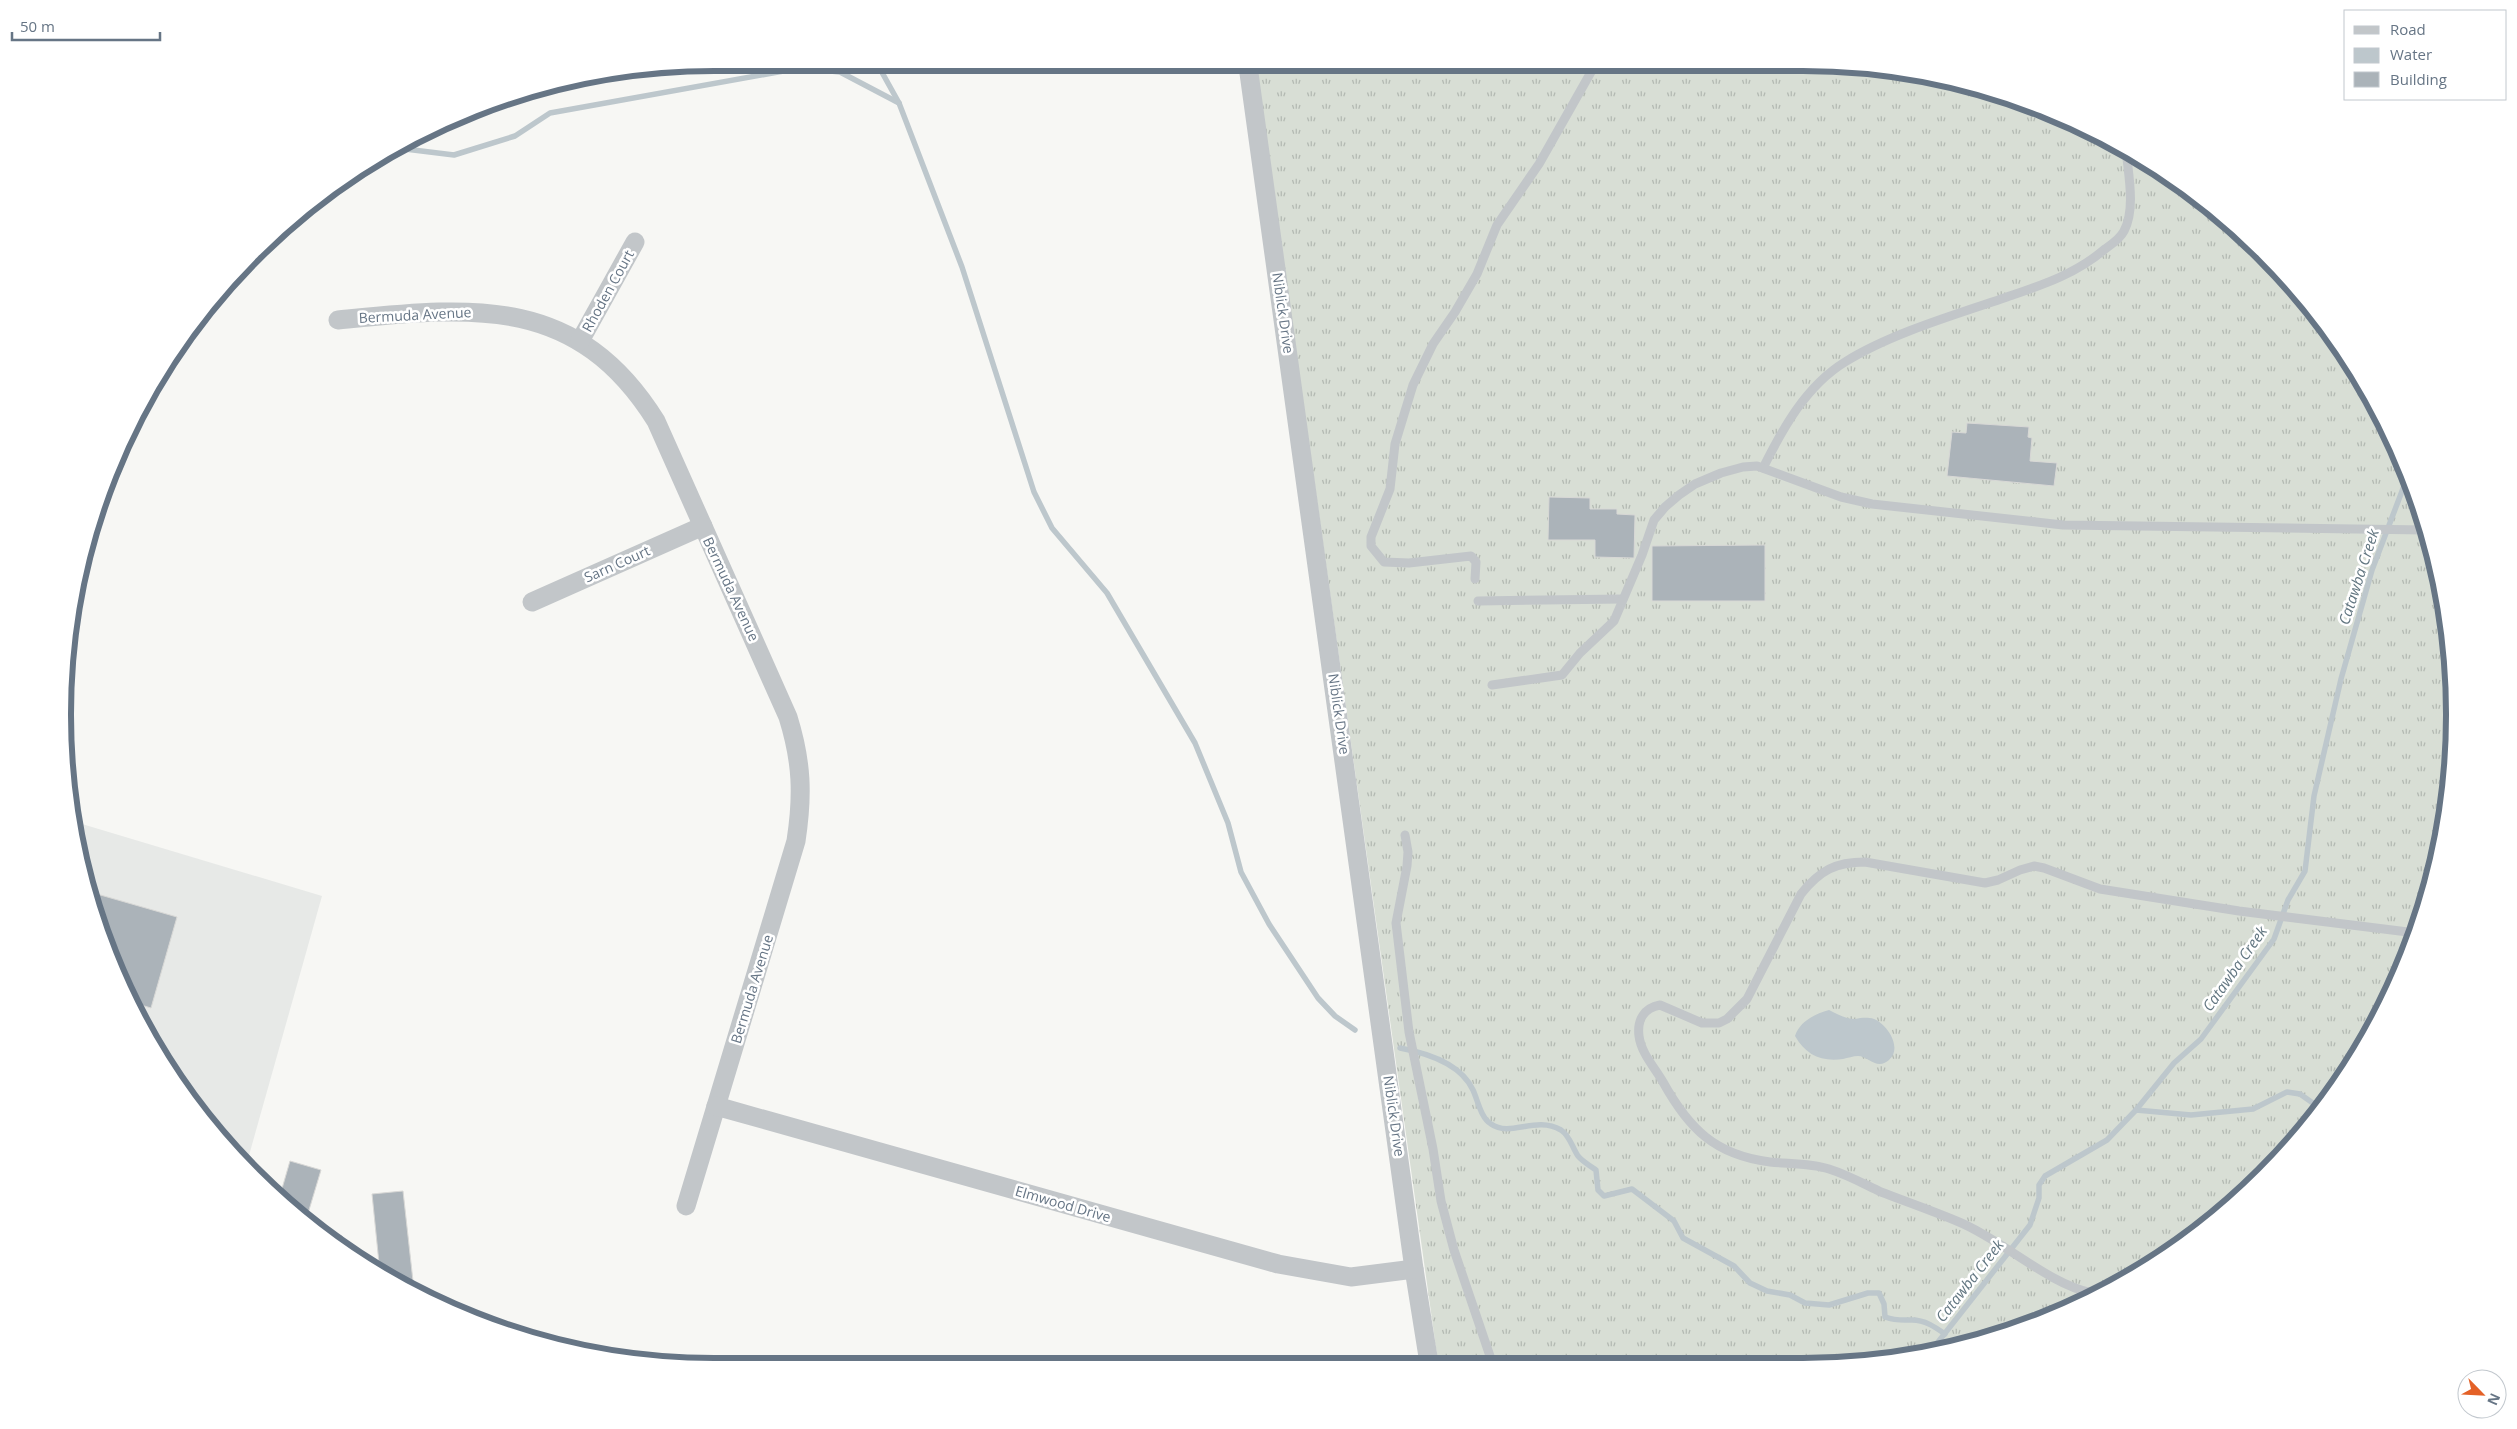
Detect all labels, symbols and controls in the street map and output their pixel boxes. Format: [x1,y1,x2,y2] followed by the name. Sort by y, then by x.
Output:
[12,10,160,42] scale bar
[2344,10,2507,100] legend
[20,16,55,36] text: 50 m
[2390,19,2426,39] text: Road
[2390,44,2432,64] text: Water
[2390,69,2447,89] text: Building
[577,246,638,335] street label: Rhoden Court
[1268,271,1299,355] street label: Niblick Drive
[358,302,472,327] street label: Bermuda Avenue
[2333,526,2383,627] water label: Catawba Creek
[699,534,764,644] street label: Bermuda Avenue
[581,541,653,586] street label: Sarn Court
[1324,672,1355,756] street label: Niblick Drive
[2197,921,2271,1015] water label: Catawba Creek
[726,932,777,1046] street label: Bermuda Avenue
[1379,1074,1410,1158] street label: Niblick Drive
[1013,1181,1113,1226] street label: Elmwood Drive
[1931,1234,2008,1326] water label: Catawba Creek
[2457,1369,2507,1419] north arrow
[2483,1390,2505,1409] text: N

